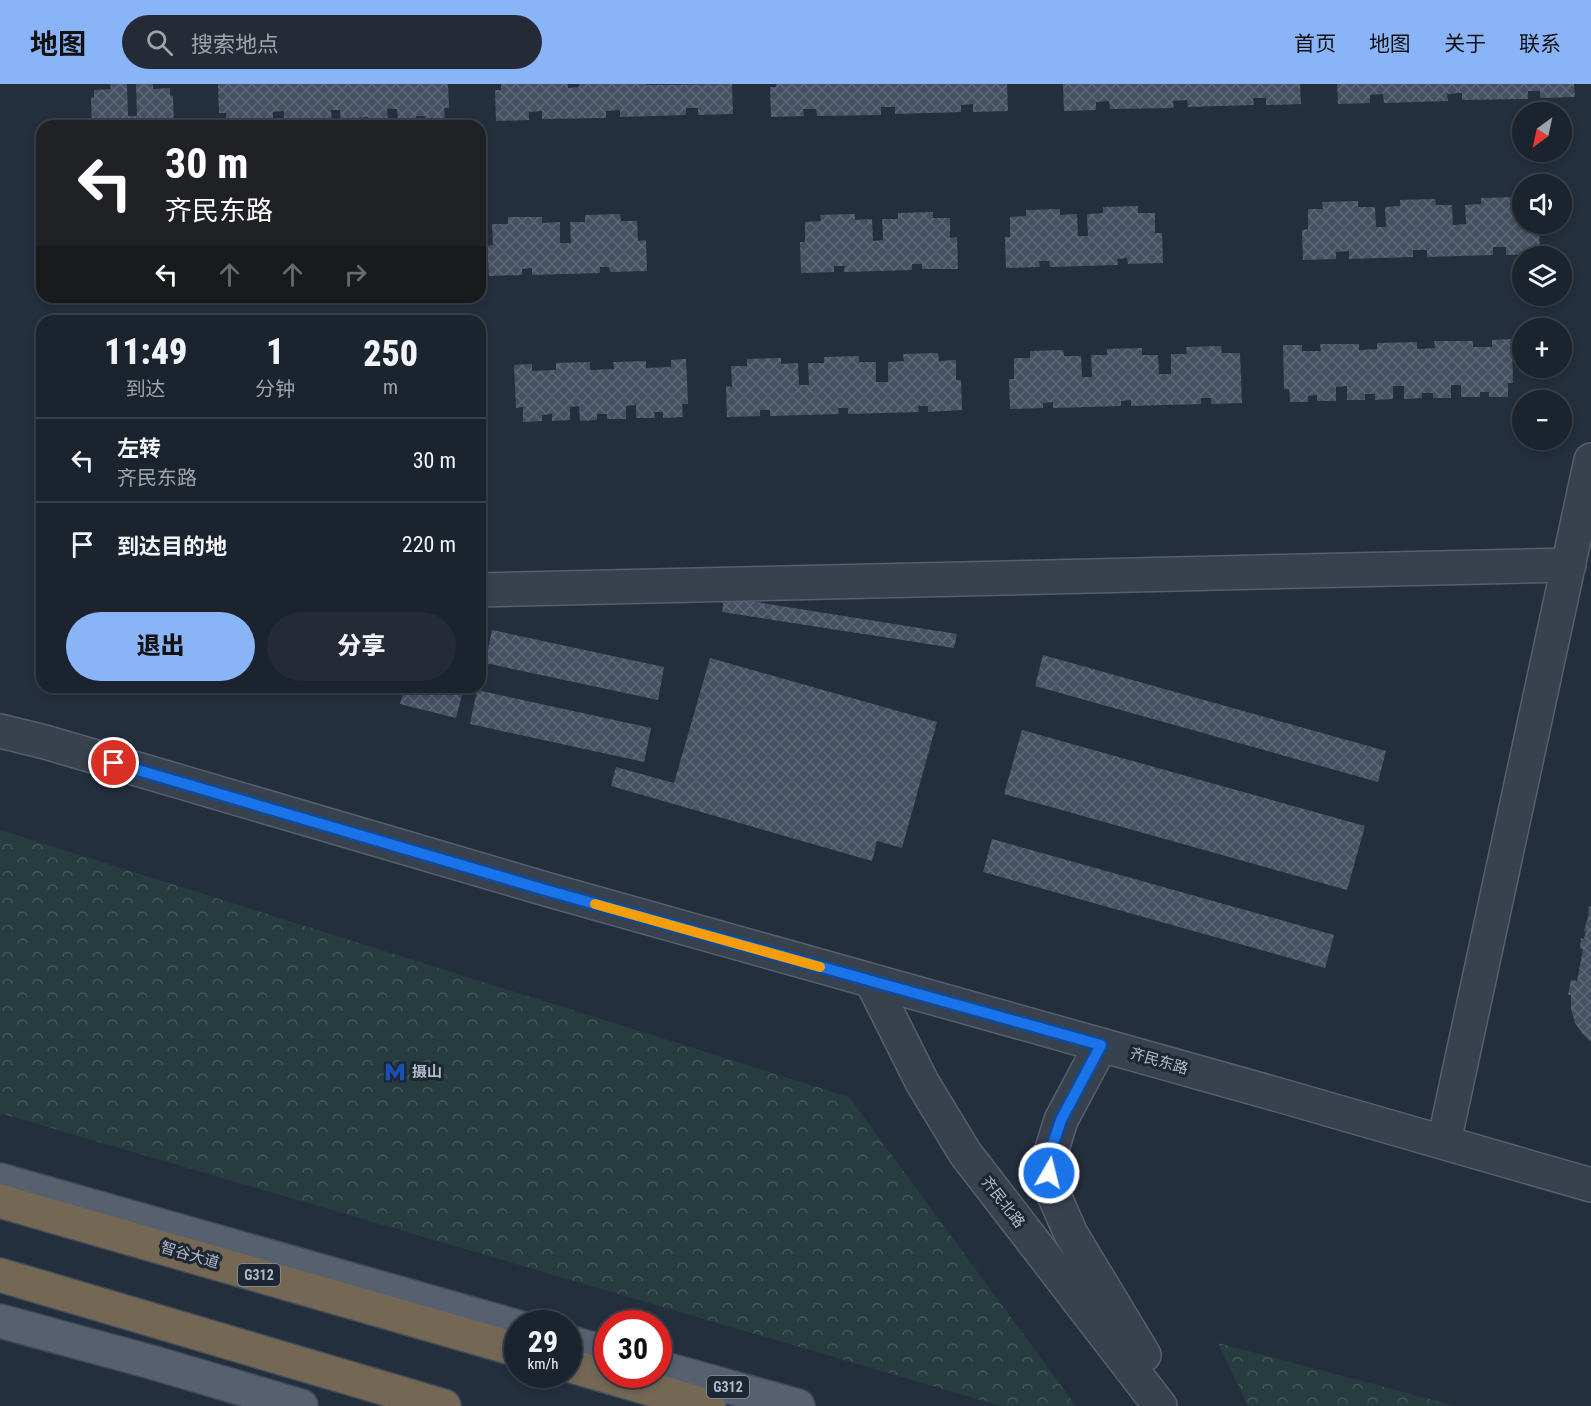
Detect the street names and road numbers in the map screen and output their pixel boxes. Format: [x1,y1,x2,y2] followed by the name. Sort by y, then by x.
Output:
[1128,1044,1190,1078] street label: 齐民东路
[977,1173,1029,1231] street label: 齐民北路
[159,1238,221,1272] street label: 智谷大道
[238,1264,280,1286] road number: G312
[707,1376,749,1398] road number: G312

